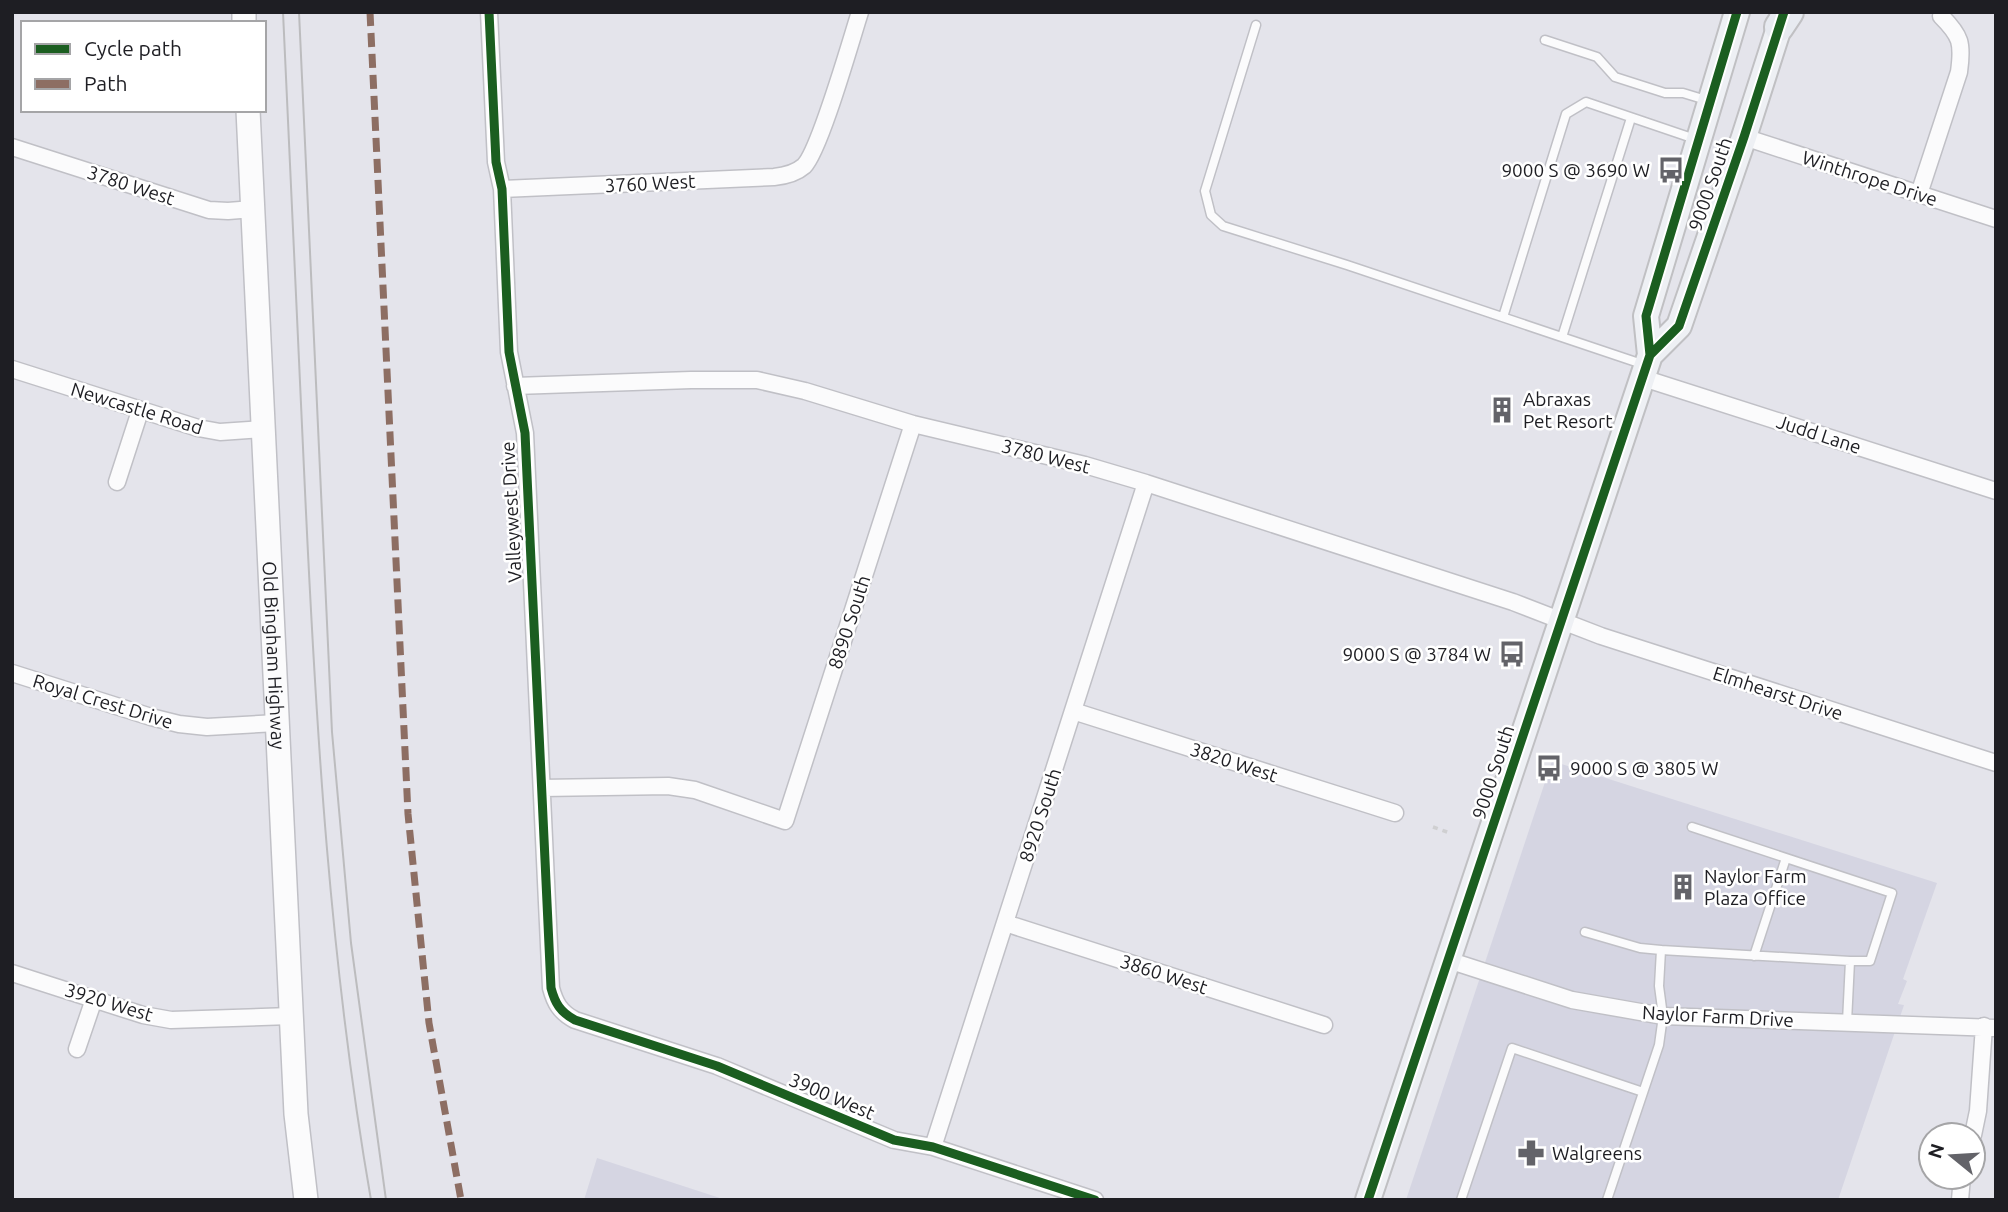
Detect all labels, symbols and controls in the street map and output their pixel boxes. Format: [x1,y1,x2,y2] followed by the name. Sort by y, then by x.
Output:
[21,21,266,112] legend
[84,36,182,60] text: Cycle path
[84,71,127,95] text: Path
[1684,134,1736,234] street label: 9000 South
[1800,146,1940,210] street label: Winthrope Drive
[1656,155,1686,185] bus stop icon: 9000 S @ 3690 W
[1501,159,1650,181] place label: 9000 S @ 3690 W
[84,161,178,210] street label: 3780 West
[604,170,696,196] street label: 3760 West
[68,378,206,438] street label: Newcastle Road
[1523,388,1613,432] place label: Abraxas Pet Resort
[1487,395,1517,425] building icon: Abraxas Pet Resort
[1774,410,1864,458] street label: Judd Lane
[999,434,1093,478] street label: 3780 West
[496,441,526,583] street label: Valleywest Drive
[259,561,290,750] street label: Old Bingham Highway
[823,572,875,672] street label: 8890 South
[1497,639,1527,669] bus stop icon: 9000 S @ 3784 W
[1342,643,1491,665] place label: 9000 S @ 3784 W
[1710,662,1846,724] street label: Elmhearst Drive
[30,669,176,733] street label: Royal Crest Drive
[1467,722,1519,822] street label: 9000 South
[1187,738,1281,787] street label: 3820 West
[1534,753,1564,783] bus stop icon: 9000 S @ 3805 W
[1570,757,1719,779] place label: 9000 S @ 3805 W
[1014,765,1066,865] street label: 8920 South
[1704,865,1807,909] place label: Naylor Farm Plaza Office
[1668,872,1698,902] building icon: Naylor Farm Plaza Office
[1117,950,1211,999] street label: 3860 West
[62,978,156,1026] street label: 3920 West
[1642,1001,1794,1031] street label: Naylor Farm Drive
[786,1068,879,1124] street label: 3900 West
[1917,1121,1987,1191] north arrow
[1516,1138,1546,1168] pharmacy icon: Walgreens
[1923,1141,1948,1161] text: N
[1552,1142,1642,1164] place label: Walgreens

